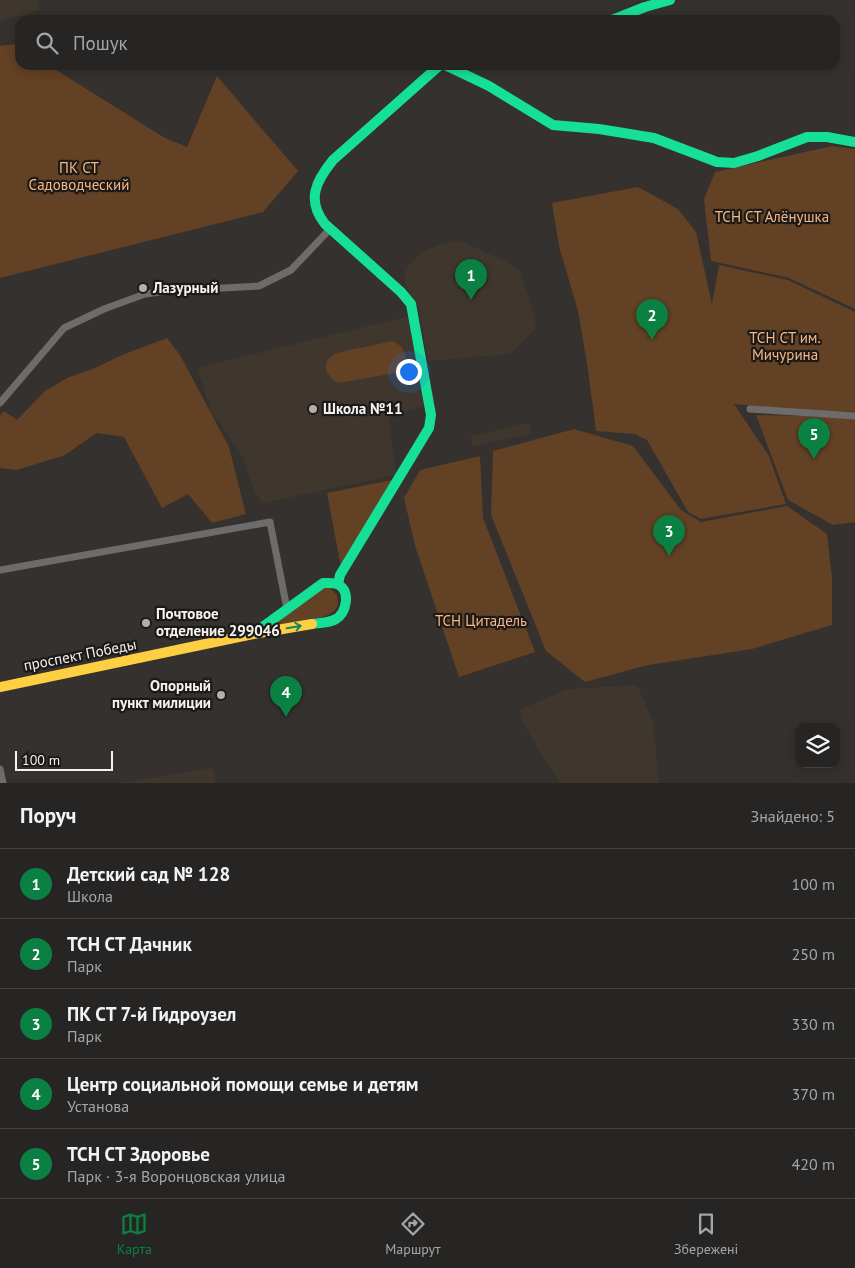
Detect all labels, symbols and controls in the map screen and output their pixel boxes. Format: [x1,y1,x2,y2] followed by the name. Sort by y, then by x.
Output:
[15,15,840,70] search box
[33,29,61,57] icon: search
[73,31,128,55] text: Пошук
[29,158,129,194] park label: ПК СТ Садоводческий
[715,207,829,226] park label: ТСН СТ Алёнушка
[455,259,487,300] pin: 1
[152,278,218,297] place label: Лазурный
[137,282,149,294] marker: Лазурный
[636,299,668,340] pin: 2
[749,328,821,364] park label: ТСН СТ им. Мичурина
[396,359,422,385] your location
[323,399,403,418] place label: Школа №11
[307,403,319,415] marker: Школа №11
[798,418,830,459] pin: 5
[653,515,685,556] pin: 3
[156,604,280,640] place label: Почтовое отделение 299046
[435,611,527,630] park label: ТСН Цитадель
[140,617,152,629] marker: Почтовое отделение 299046
[286,622,302,632] one-way arrow
[22,634,138,675] street label: проспект Победы
[112,676,211,712] place label: Опорный пункт милиции
[270,676,302,717] pin: 4
[215,689,227,701] marker: Опорный пункт милиции
[795,723,840,768] map controls
[795,723,840,768] button: layers
[15,748,112,771] scale bar
[22,751,60,769] text: 100 m
[20,802,76,829] text: Поруч
[751,806,835,826] text: Знайдено: 5
[67,862,230,886] text: Детский сад № 128
[31,874,41,894] text: 1
[792,874,835,894] text: 100 m
[67,886,113,906] text: Школа
[67,932,192,956] text: ТСН СТ Дачник
[31,944,41,964] text: 2
[792,944,835,964] text: 250 m
[67,956,102,976] text: Парк
[67,1002,236,1026] text: ПК СТ 7-й Гидроузел
[31,1014,41,1034] text: 3
[792,1014,835,1034] text: 330 m
[67,1026,102,1046] text: Парк
[67,1072,419,1096] text: Центр социальной помощи семье и детям
[31,1084,41,1104] text: 4
[792,1084,835,1104] text: 370 m
[67,1096,129,1116] text: Установа
[67,1142,210,1166] text: ТСН СТ Здоровье
[31,1154,41,1174] text: 5
[792,1154,835,1174] text: 420 m
[67,1166,285,1186] text: Парк · 3-я Воронцовская улица
[117,1210,152,1258] tab: Карта
[385,1210,441,1258] tab: Маршрут
[674,1210,738,1258] tab: Збережені

